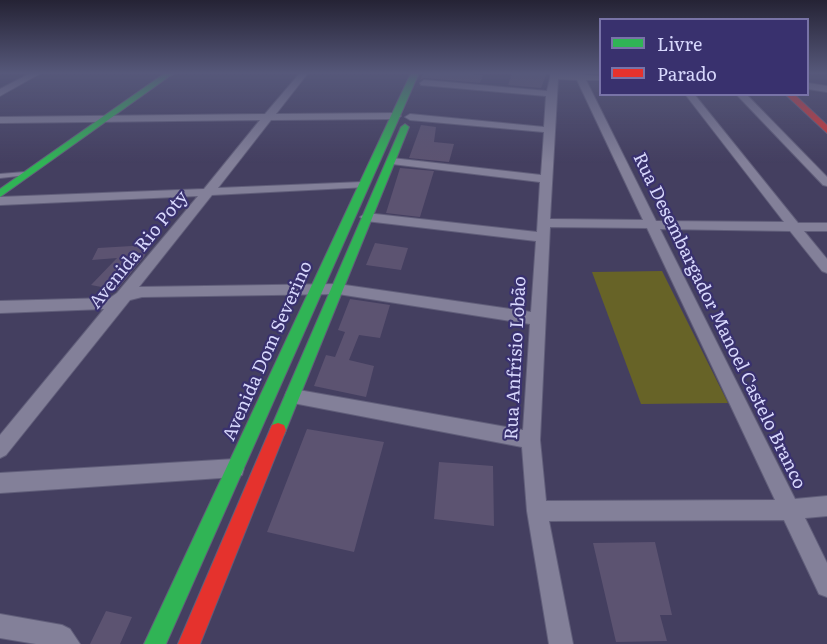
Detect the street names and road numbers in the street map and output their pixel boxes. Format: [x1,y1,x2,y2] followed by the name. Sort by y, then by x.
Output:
[628,149,810,493] street label: Rua Desembargador Manoel Castelo Branco
[85,187,193,313] street label: Avenida Rio Poty
[219,258,317,444] street label: Avenida Dom Severino
[501,276,531,440] street label: Rua Anfrísio Lobão

